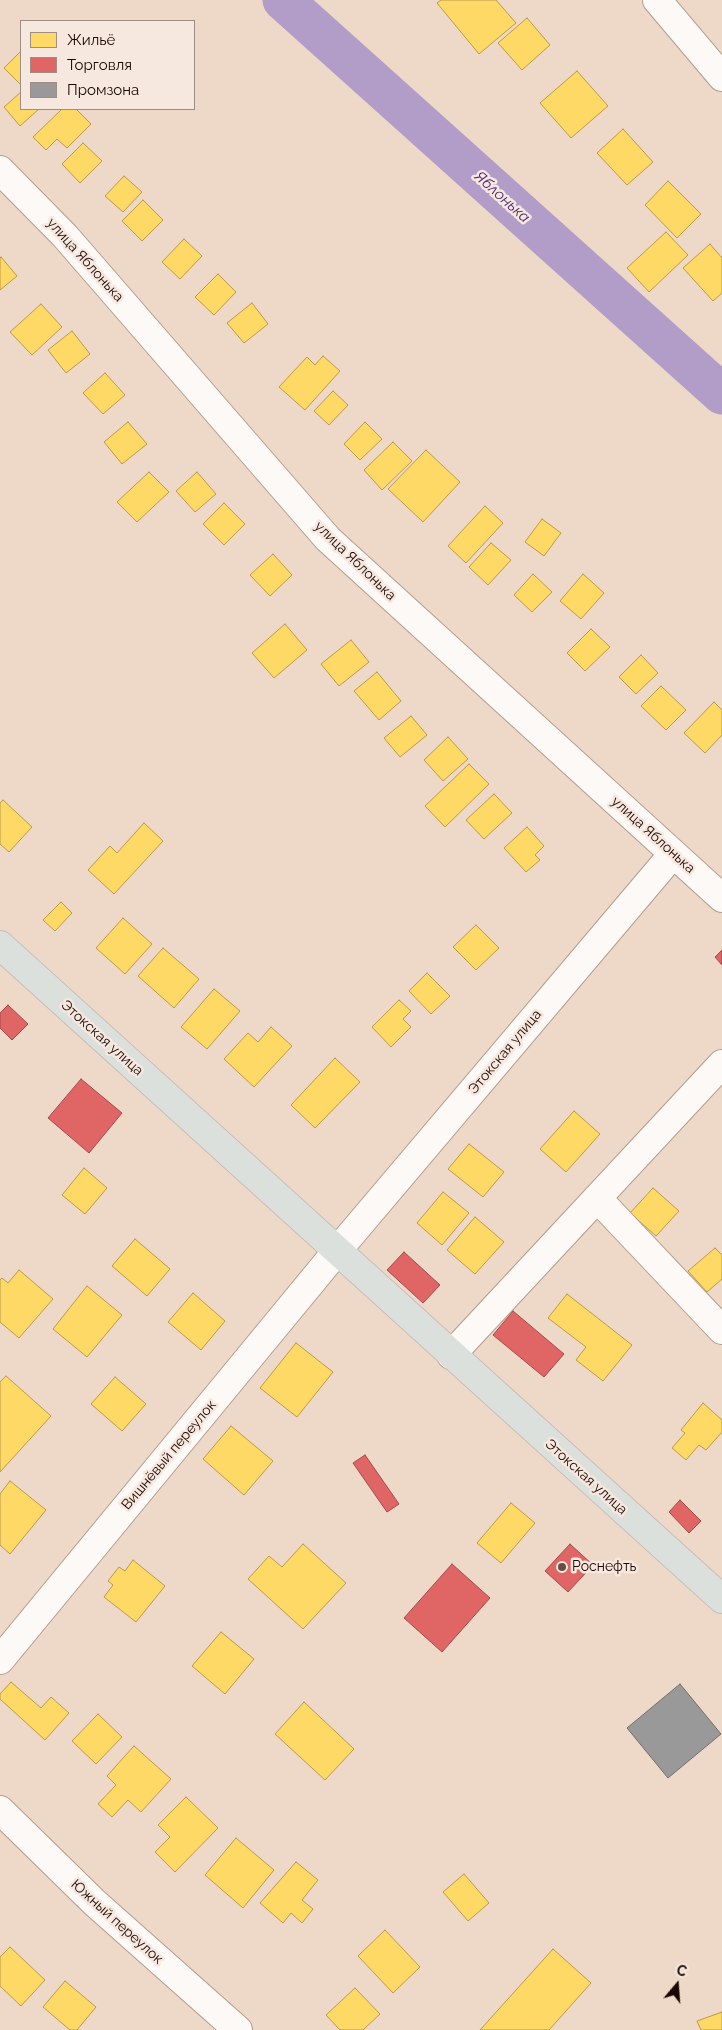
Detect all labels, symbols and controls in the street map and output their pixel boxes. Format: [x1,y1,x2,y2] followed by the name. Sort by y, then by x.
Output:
[20,20,195,110] legend
[67,31,115,49] text: Жильё
[67,56,132,74] text: Торговля
[67,81,139,99] text: Промзона
[471,167,533,227] water label: Яблонька
[43,215,127,305] street label: улица Яблонька
[311,518,399,604] street label: улица Яблонька
[608,793,698,877] street label: улица Яблонька
[57,997,147,1079] street label: Этокская улица
[465,1006,545,1098] street label: Этокская улица
[118,1397,220,1513] street label: Вишнёвый переулок
[541,1436,631,1518] street label: Этокская улица
[572,1559,636,1575] place label: Роснефть
[556,1561,568,1573] marker: Роснефть
[67,1876,167,1968] street label: Южный переулок
[652,1960,702,2010] north arrow
[675,1962,689,1980] text: С

